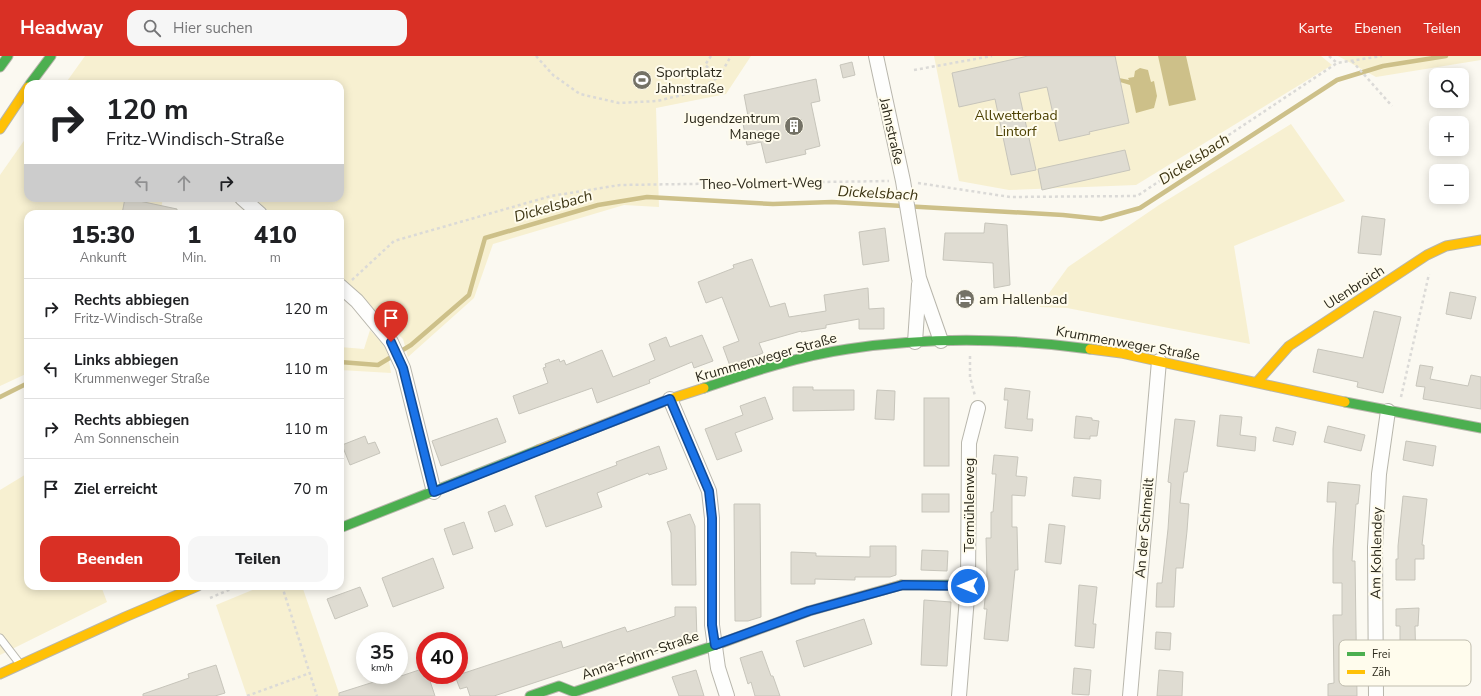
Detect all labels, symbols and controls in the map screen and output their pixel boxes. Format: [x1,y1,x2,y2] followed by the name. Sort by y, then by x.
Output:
[127,10,407,46] search box
[20,15,103,41] text: Headway
[141,17,163,39] icon: search
[173,18,253,38] text: Hier suchen
[1299,19,1332,38] text: Karte
[1354,19,1401,38] text: Ebenen
[1423,19,1461,38] text: Teilen
[655,63,724,98] place label: Sportplatz Jahnstraße
[1429,68,1469,204] map controls
[1429,68,1469,108] button: search
[631,69,653,91] sports icon: Sportplatz Jahnstraße
[106,91,189,129] text: 120 m
[874,95,908,166] street label: Jahnstraße
[40,96,92,148] icon: right
[974,106,1058,141] park label: Allwetterbad Lintorf
[683,109,780,144] place label: Jugendzentrum Manege
[783,115,805,137] building icon: Jugendzentrum Manege
[1429,116,1469,156] button: +
[106,127,284,151] text: Fritz-Windisch-Straße
[1155,129,1233,189] water label: Dickelsbach
[1429,164,1469,204] button: −
[131,172,153,194] icon: left
[173,172,195,194] icon: ahead
[215,172,237,194] icon: right
[699,173,823,194] street label: Theo-Volmert-Weg
[837,181,919,205] water label: Dickelsbach
[512,185,594,227] water label: Dickelsbach
[71,219,135,251] text: 15:30
[187,219,202,251] text: 1
[254,219,297,251] text: 410
[80,249,126,267] text: Ankunft
[182,249,207,267] text: Min.
[270,249,281,267] text: m
[1320,261,1388,314] street label: Ulenbroich
[954,288,976,310] hotel icon: am Hallenbad
[74,290,189,310] text: Rechts abbiegen
[979,290,1067,309] place label: am Hallenbad
[40,298,62,320] icon: right
[284,299,328,319] text: 120 m
[374,301,408,342] pin
[380,307,402,329] icon: arrive
[74,310,203,328] text: Fritz-Windisch-Straße
[1054,321,1202,366] street label: Krummenweger Straße
[693,328,839,387] street label: Krummenweger Straße
[74,350,178,370] text: Links abbiegen
[40,358,62,380] icon: left
[284,359,328,379] text: 110 m
[74,370,210,388] text: Krummenweger Straße
[74,410,189,430] text: Rechts abbiegen
[40,418,62,440] icon: right
[284,419,328,439] text: 110 m
[74,430,179,448] text: Am Sonnenschein
[960,458,979,552] street label: Termühlenweg
[1131,477,1158,579] street label: An der Schmeilt
[40,478,62,500] icon: arrive
[74,479,157,499] text: Ziel erreicht
[293,479,328,499] text: 70 m
[1366,506,1387,599] street label: Am Kohlendey
[40,536,180,582] button: Beenden
[188,536,328,582] button: Teilen
[947,565,989,607] position arrow
[579,626,701,685] street label: Anna-Fohrn-Straße
[416,632,468,684] speed limit sign: 40
[370,639,394,666] text: 35
[1339,640,1471,686] legend
[1372,647,1390,662] text: Frei
[371,661,393,675] text: km/h
[1372,665,1390,680] text: Zäh

